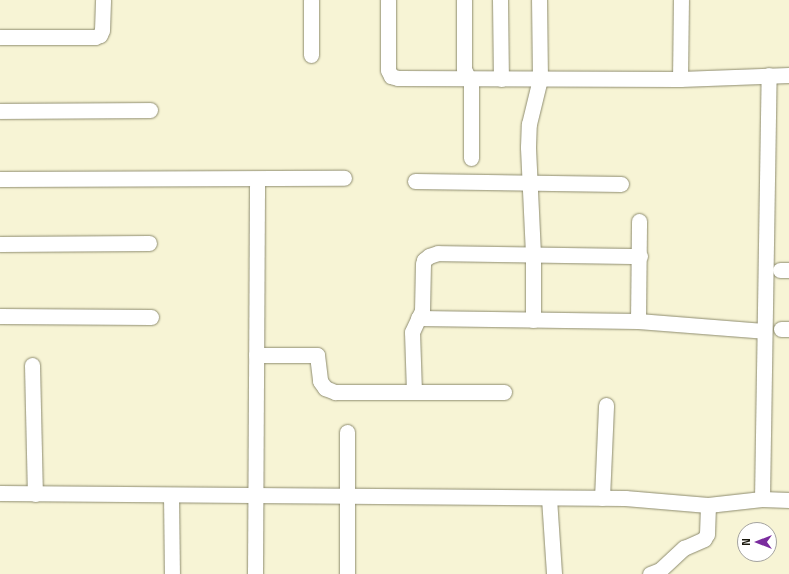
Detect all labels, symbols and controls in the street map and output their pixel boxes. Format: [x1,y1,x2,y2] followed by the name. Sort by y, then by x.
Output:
[737,522,777,562] north arrow
[738,538,754,546] text: N

